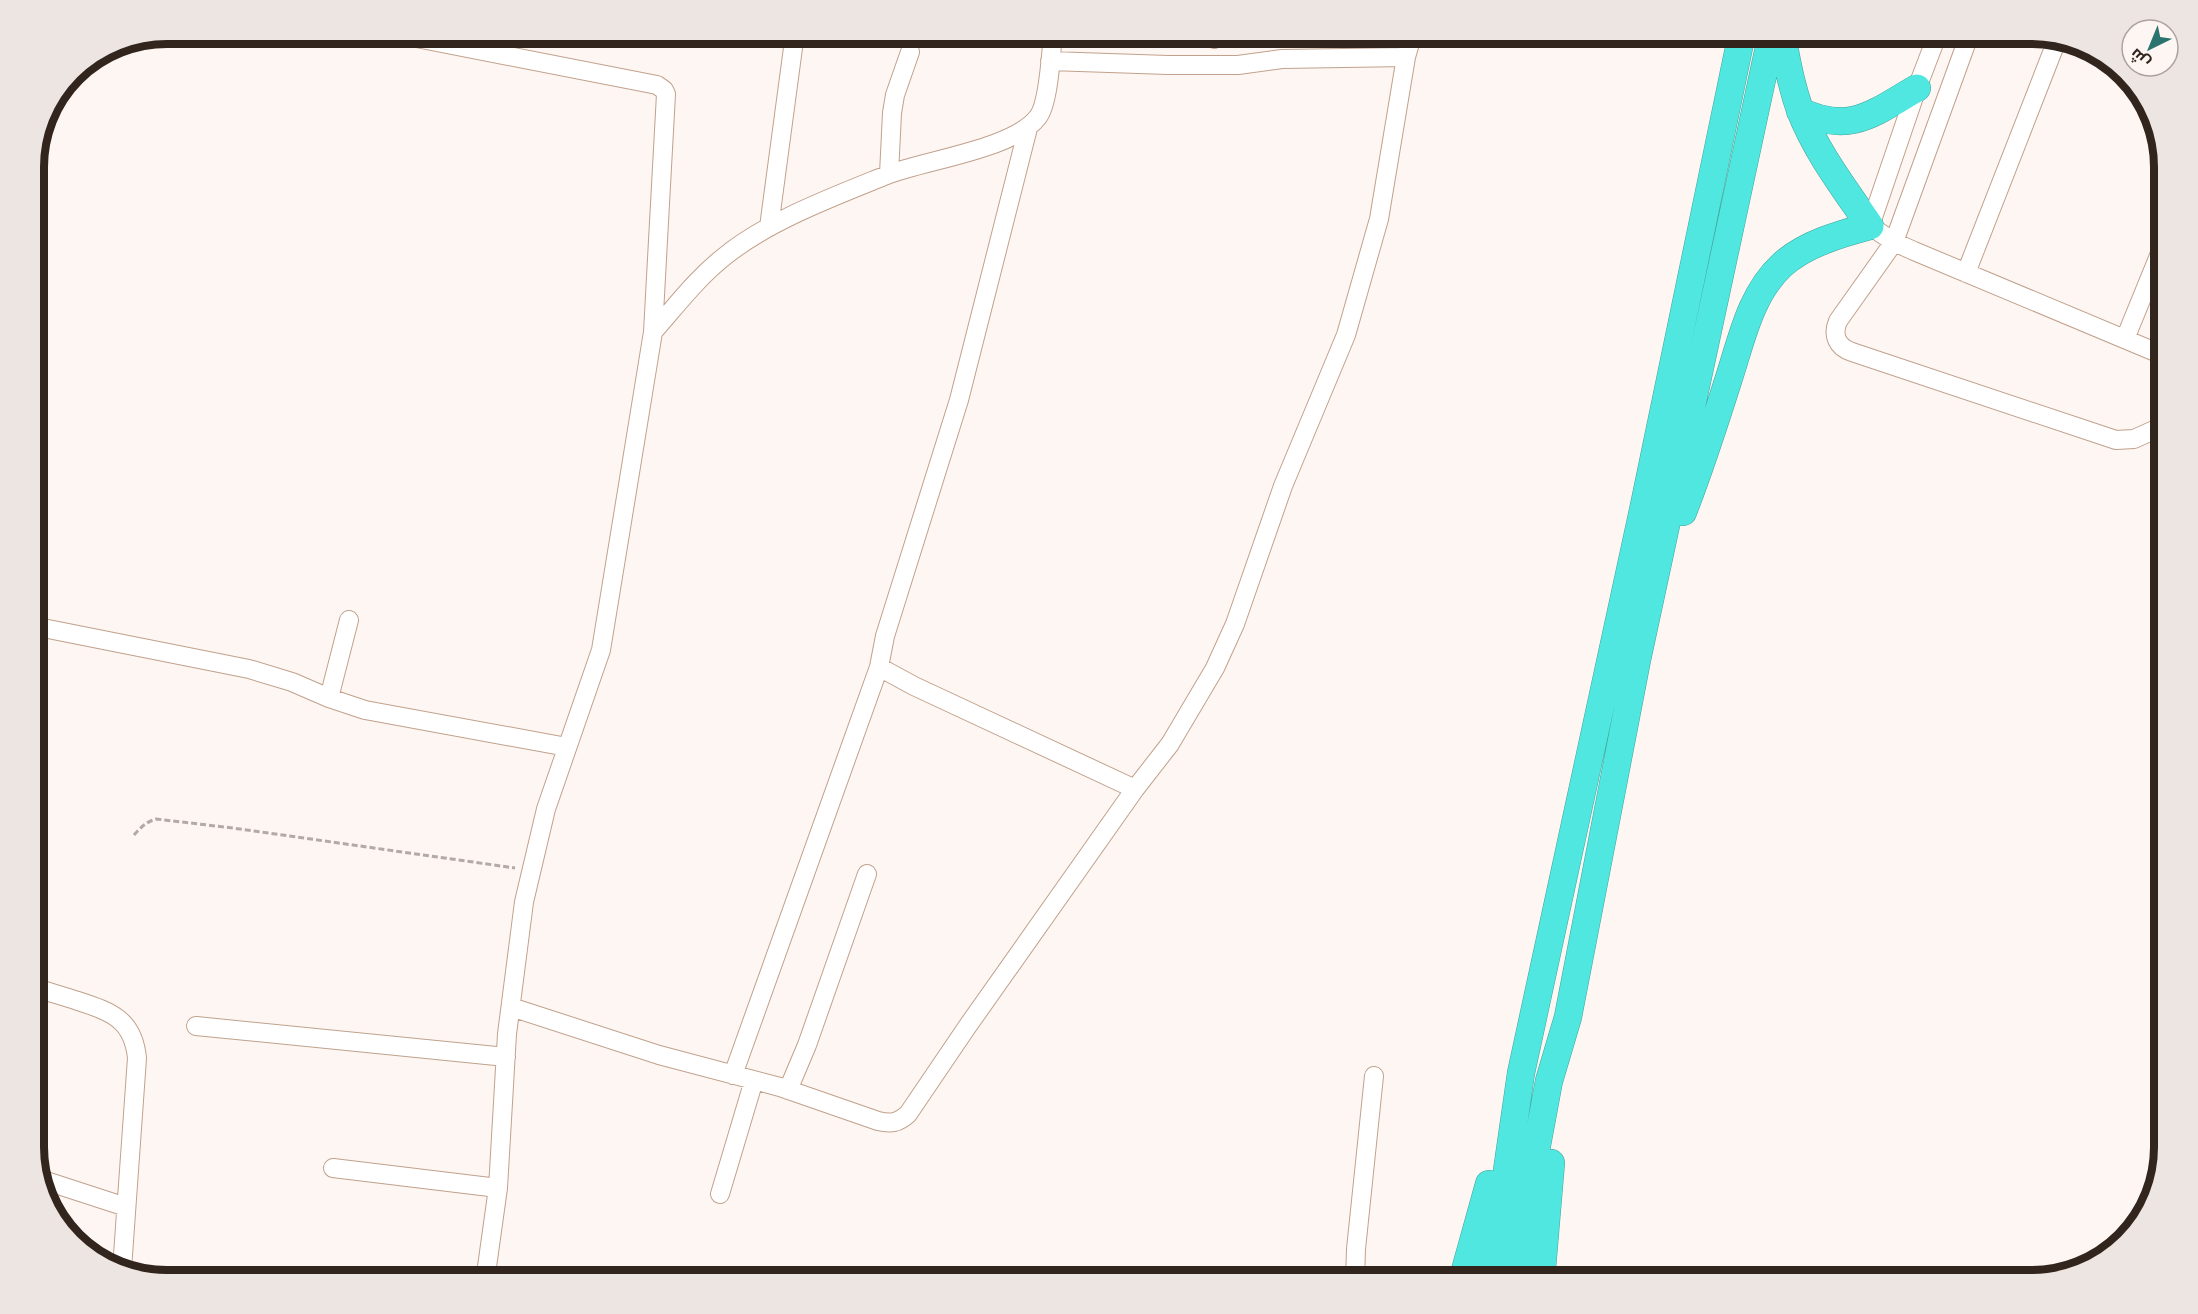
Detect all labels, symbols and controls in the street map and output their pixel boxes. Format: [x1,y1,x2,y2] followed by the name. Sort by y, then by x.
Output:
[2120,18,2180,78] north arrow
[2125,45,2154,73] text: ش

